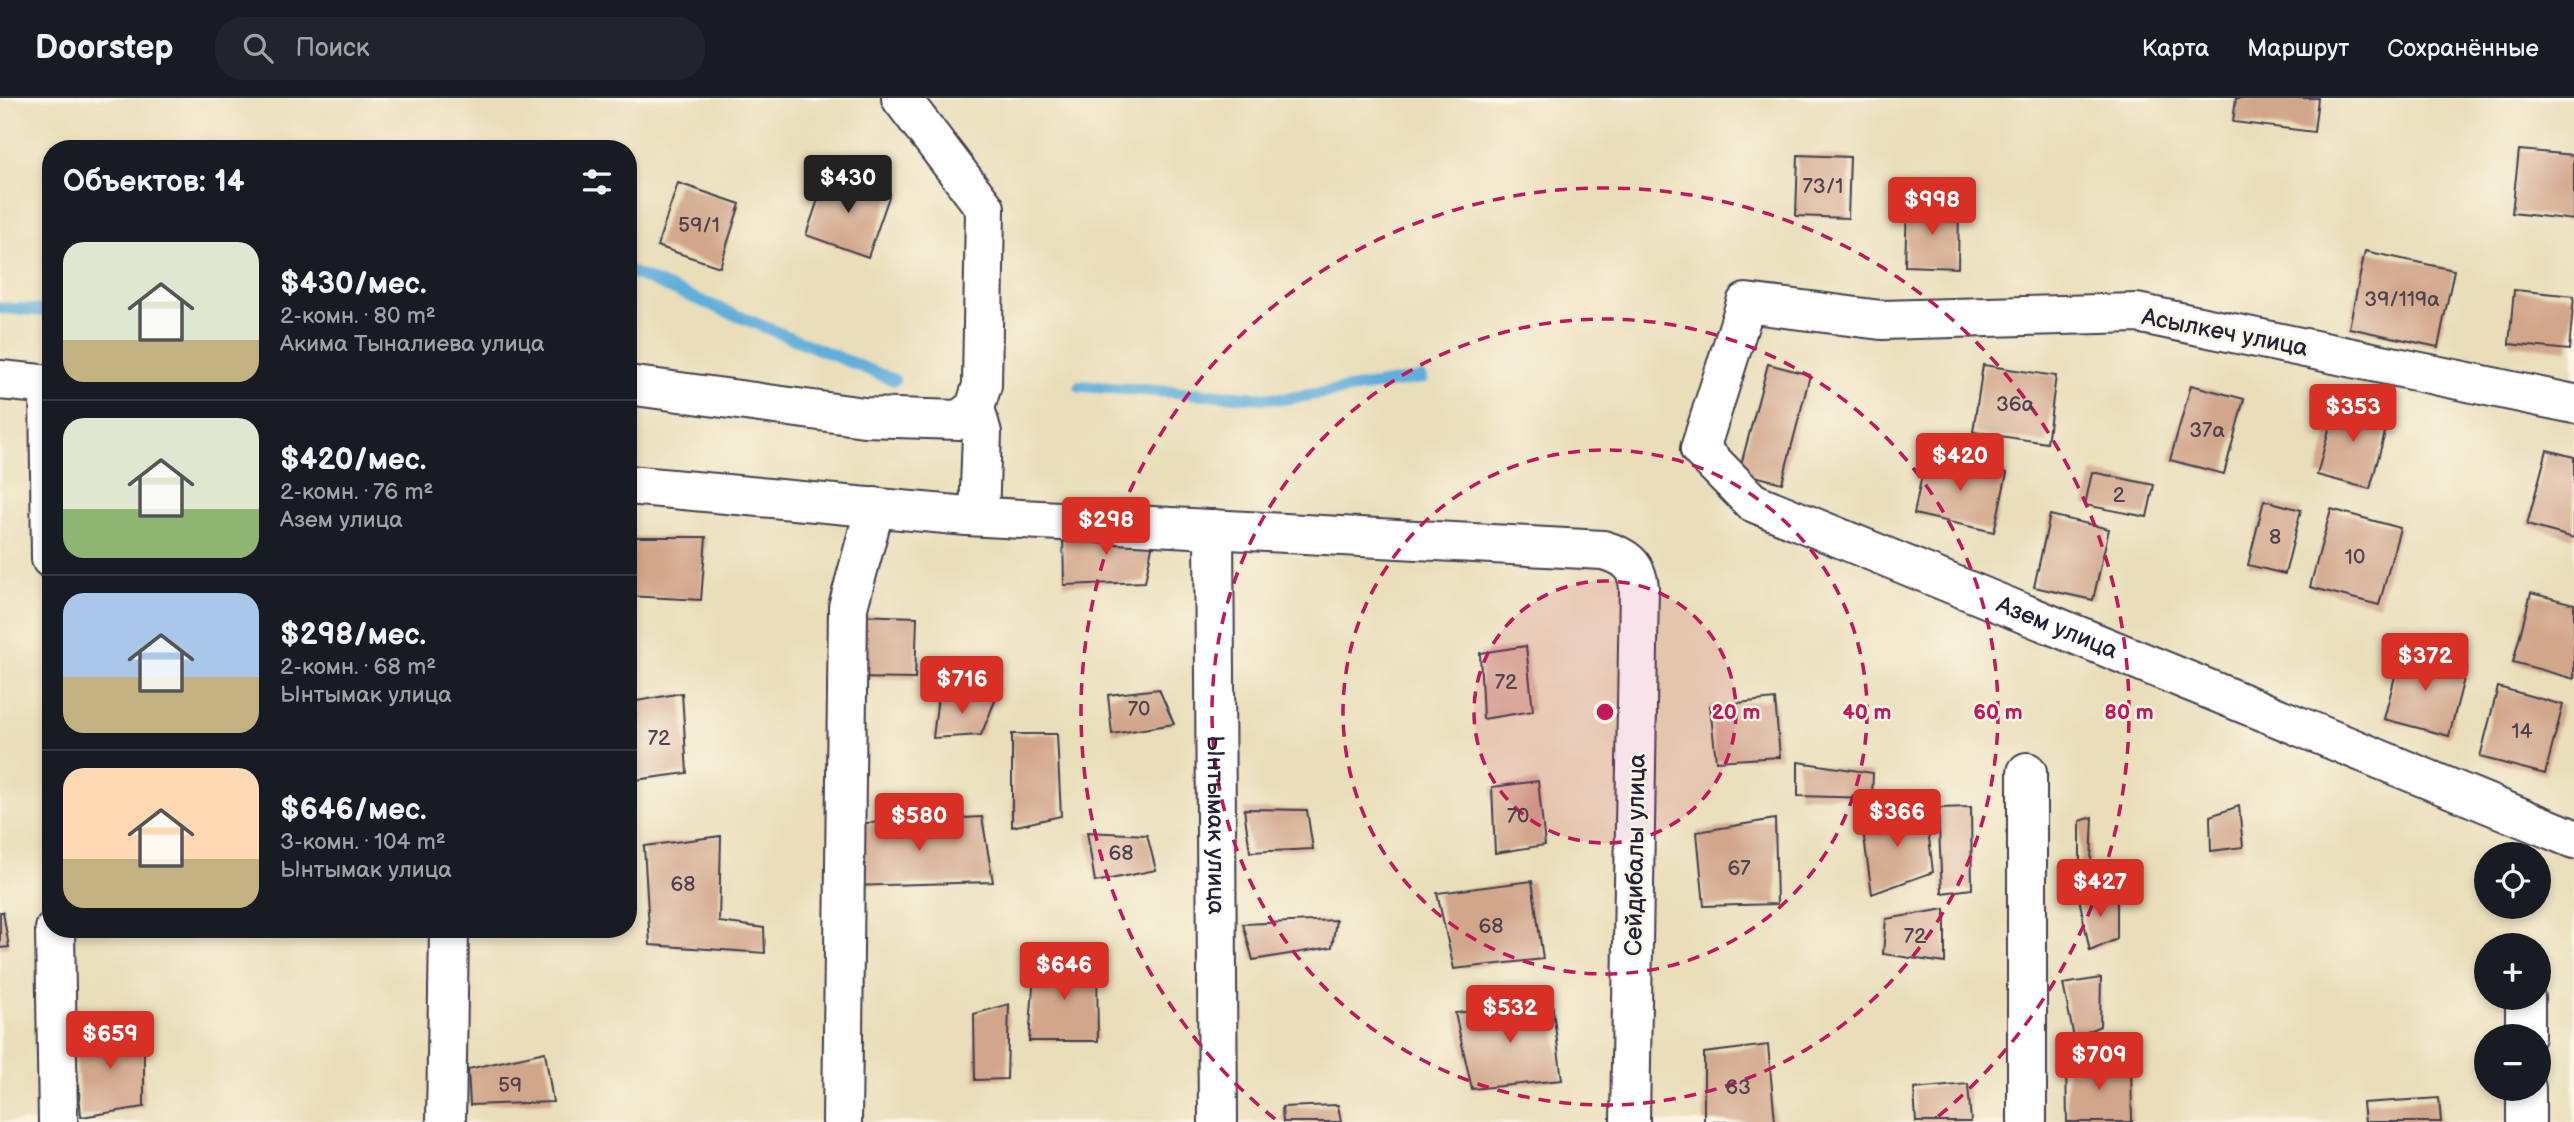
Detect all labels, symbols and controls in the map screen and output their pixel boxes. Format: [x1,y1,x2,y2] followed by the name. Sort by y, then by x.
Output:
[215,17,705,80] search box
[35,28,173,68] text: Doorstep
[239,29,277,67] icon: search
[295,33,370,64] text: Поиск
[2142,34,2209,63] text: Карта
[2247,34,2349,63] text: Маршрут
[2387,34,2539,63] text: Сохранённые
[807,156,889,215] pin: $430
[578,163,616,201] icon: filters
[63,164,245,200] text: Объектов: 14
[820,164,876,192] text: $430
[1803,174,1843,199] house number: 73/1
[1891,178,1973,237] pin: $998
[1904,186,1960,214] text: $998
[678,213,720,238] house number: 59/1
[280,266,427,302] text: $430/мес.
[119,270,203,354] icon: home
[2364,287,2440,312] house number: 39/119а
[280,302,436,330] text: 2-комн. · 80 m²
[2138,302,2310,363] street label: Асылкеч улица
[280,330,545,358] text: Акима Тыналиева улица
[2312,384,2394,444] pin: $353
[1996,392,2035,417] house number: 36а
[2325,393,2381,421] text: $353
[2189,418,2225,443] house number: 37а
[1919,434,2001,493] pin: $420
[280,442,426,478] text: $420/мес.
[1932,442,1988,470] text: $420
[119,446,203,530] icon: home
[280,478,433,506] text: 2-комн. · 76 m²
[2113,483,2126,508] house number: 2
[1065,498,1147,557] pin: $298
[280,506,403,534] text: Азем улица
[1078,506,1134,534] text: $298
[2269,525,2281,550] house number: 8
[2345,545,2365,570] house number: 10
[1992,590,2122,665] street label: Азем улица
[280,617,426,653] text: $298/мес.
[119,621,203,705] icon: home
[2384,634,2466,693] pin: $372
[2397,642,2453,670] text: $372
[280,653,436,681] text: 2-комн. · 68 m²
[921,656,1003,716] pin: $716
[936,665,988,693] text: $716
[1495,670,1518,695] house number: 72
[280,681,452,709] text: Ынтымак улица
[1128,697,1150,722] house number: 70
[1593,700,1617,724] centre of rings
[1712,700,1760,725] text: 20 m
[1842,700,1892,725] text: 40 m
[1973,700,2023,725] text: 60 m
[2104,700,2154,725] text: 80 m
[2512,719,2533,744] house number: 14
[648,726,671,751] house number: 72
[1200,735,1231,915] street label: Ынтымак улица
[1619,754,1652,956] street label: Сейдибалы улица
[1856,790,1938,849] pin: $366
[280,792,427,828] text: $646/мес.
[878,794,960,853] pin: $580
[119,796,203,880] icon: home
[1869,798,1925,826] text: $366
[891,802,947,830] text: $580
[1507,804,1529,829] house number: 70
[280,828,446,856] text: 3-комн. · 104 m²
[1108,841,1134,866] house number: 68
[2474,842,2551,1101] map controls
[2474,842,2551,919] button: locate
[280,856,452,884] text: Ынтымак улица
[1727,856,1751,881] house number: 67
[2059,860,2141,919] pin: $427
[2073,868,2127,896] text: $427
[670,872,696,897] house number: 68
[1478,914,1504,939] house number: 68
[1904,924,1927,949] house number: 72
[2474,933,2551,1010] button: +
[1023,942,1105,1002] pin: $646
[1036,951,1092,979] text: $646
[1469,986,1551,1045] pin: $532
[1482,994,1538,1022] text: $532
[69,1012,151,1071] pin: $659
[82,1020,138,1048] text: $659
[2474,1024,2551,1101] button: −
[2058,1032,2140,1092] pin: $709
[2071,1041,2127,1069] text: $709
[498,1073,522,1098] house number: 59
[1725,1075,1751,1100] house number: 63

